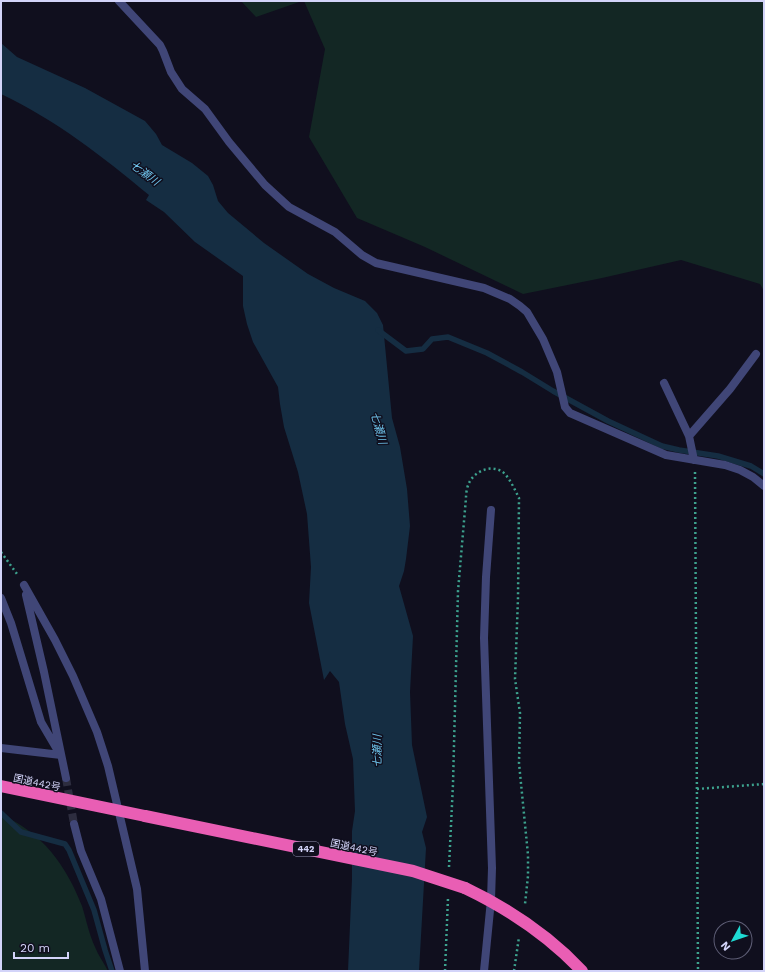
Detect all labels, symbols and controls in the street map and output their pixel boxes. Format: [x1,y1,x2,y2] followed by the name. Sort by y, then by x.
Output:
[128,158,163,189] water label: 七瀬川
[368,411,389,447] water label: 七瀬川
[371,734,384,768] water label: 七瀬川
[12,772,62,793] street label: 国道442号
[329,837,379,858] street label: 国道442号
[293,842,319,856] road number: 442
[713,920,753,960] north arrow
[14,934,68,960] scale bar
[718,939,733,953] text: N
[20,941,50,955] text: 20 m

